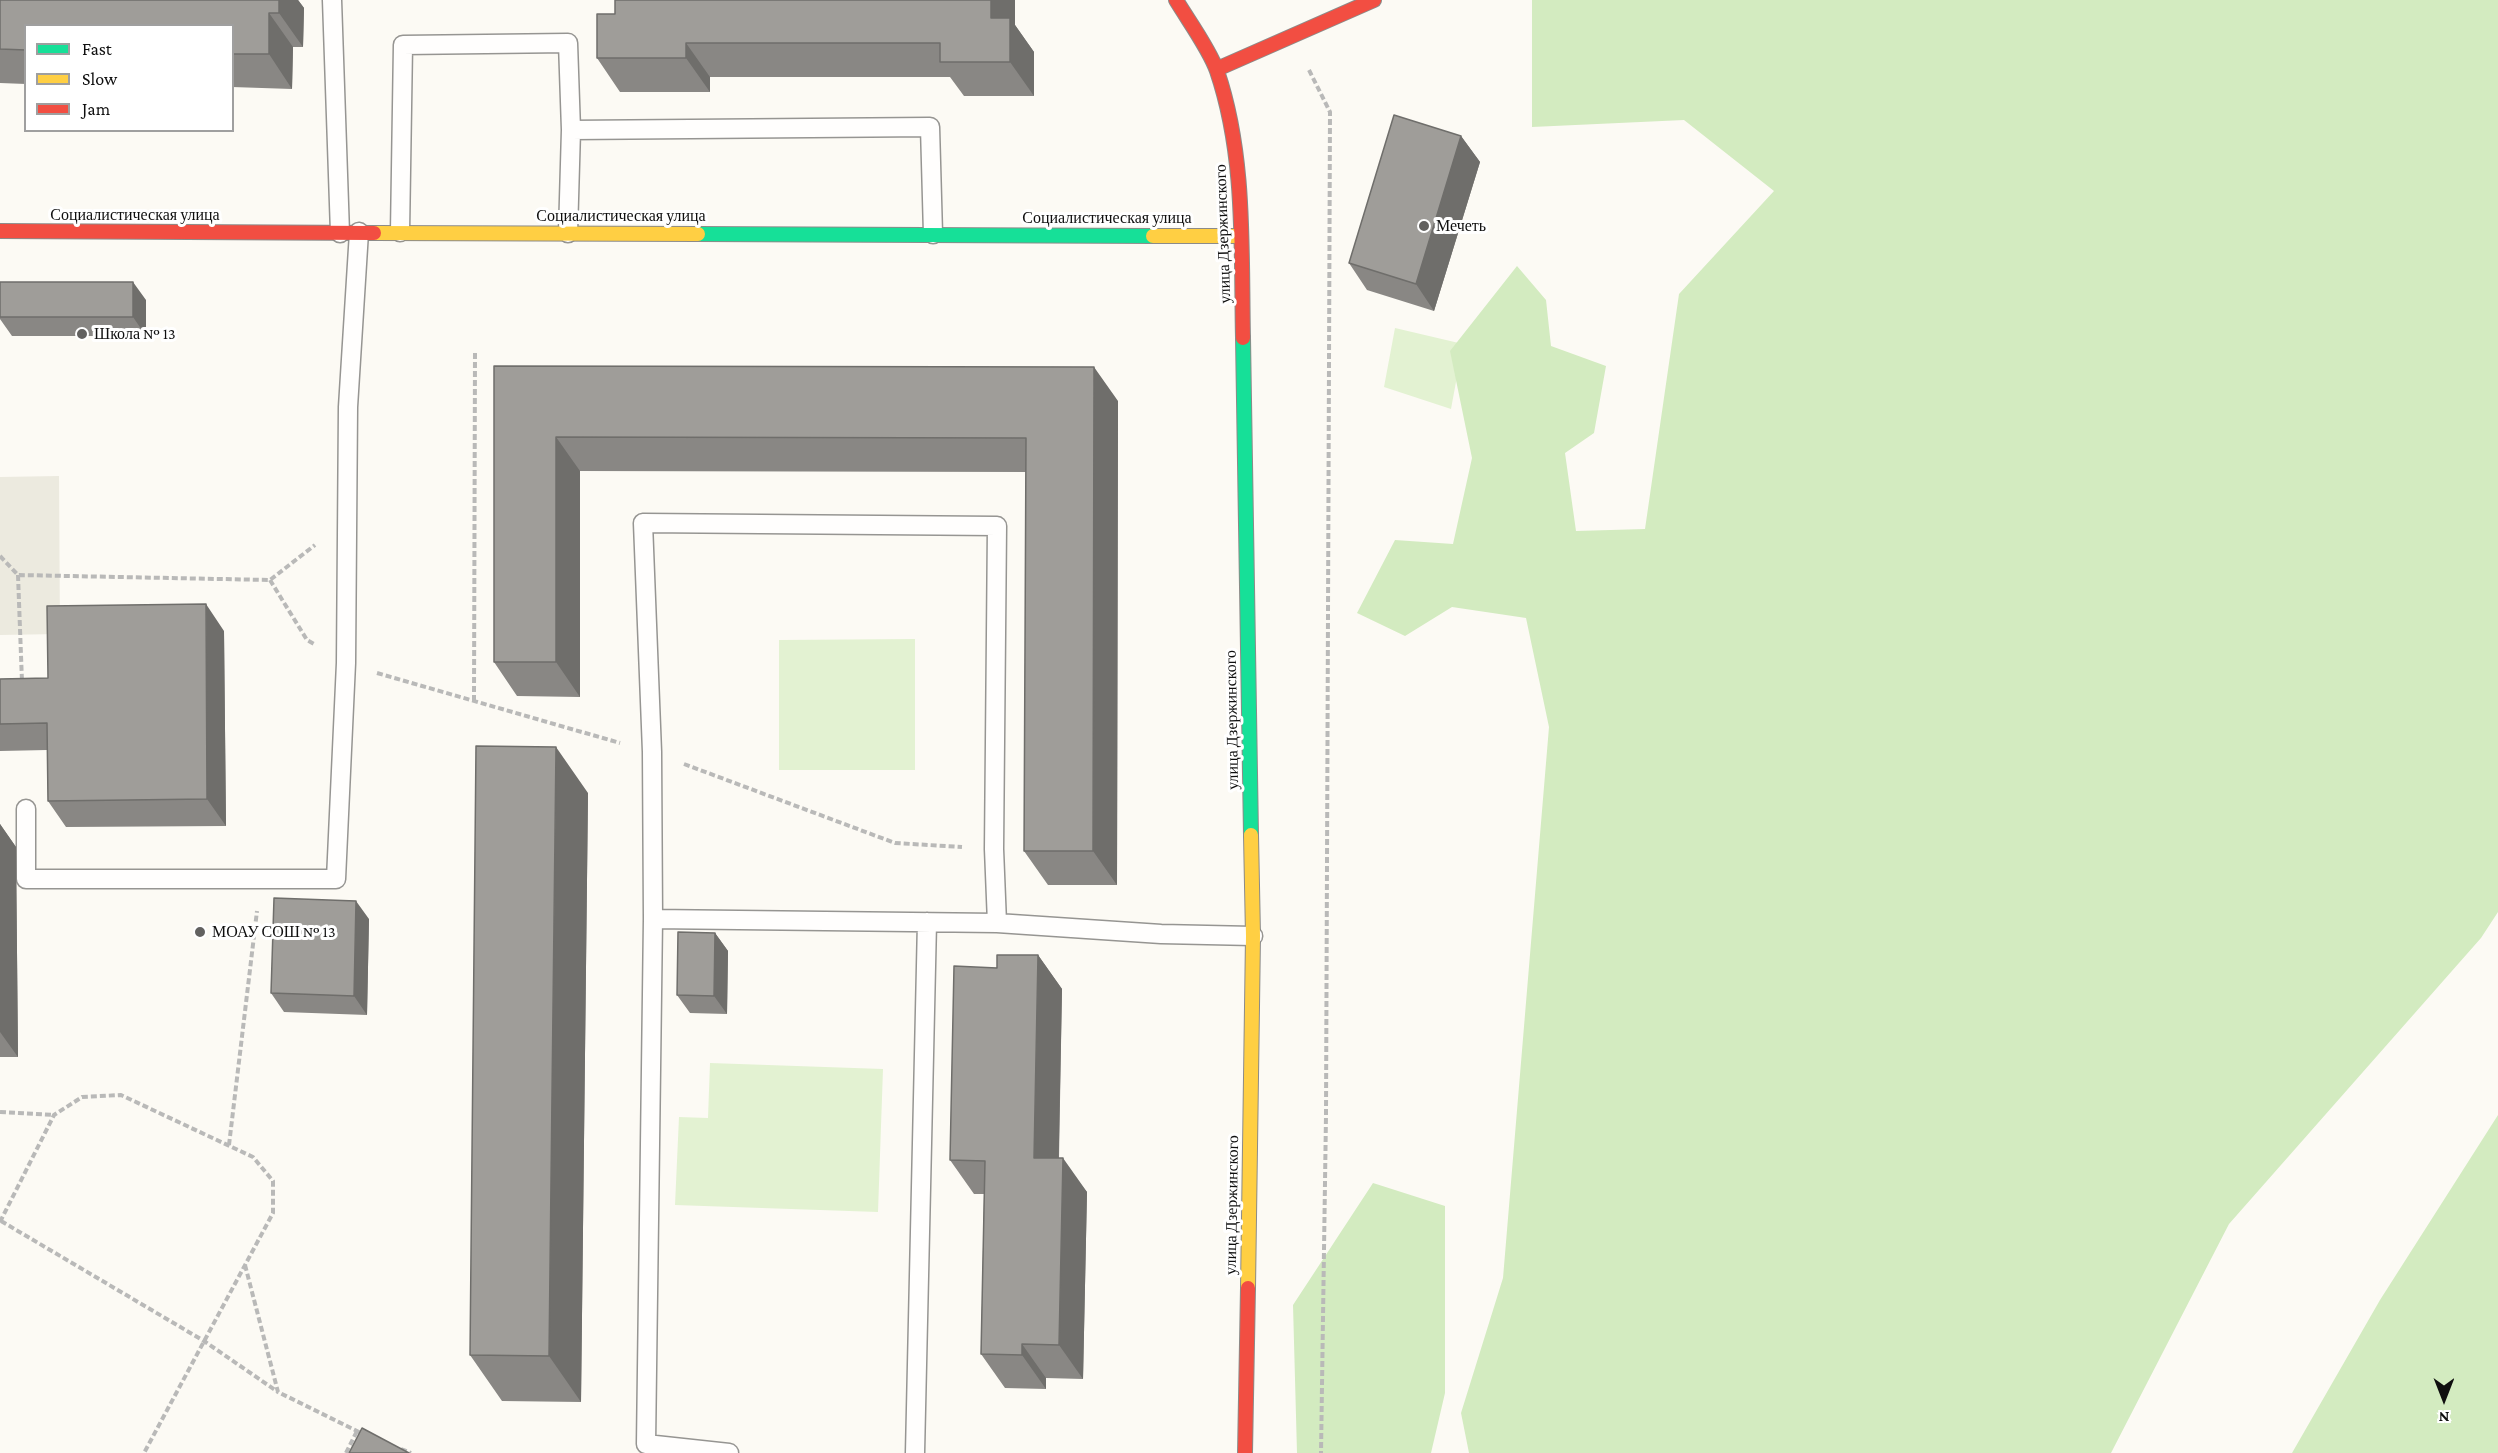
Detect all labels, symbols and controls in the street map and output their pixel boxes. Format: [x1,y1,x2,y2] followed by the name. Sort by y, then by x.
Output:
[24,24,234,132] legend
[82,39,112,59] text: Fast
[82,69,117,89] text: Slow
[82,99,110,119] text: Jam
[1211,164,1235,304] street label: улица Дзержинского
[50,205,220,225] street label: Социалистическая улица
[536,206,706,226] street label: Социалистическая улица
[1022,208,1192,228] street label: Социалистическая улица
[1436,216,1486,236] place label: Мечеть
[1417,219,1431,233] marker: Мечеть
[94,324,176,344] place label: Школа № 13
[75,327,89,341] marker: Школа № 13
[1221,650,1243,790] street label: улица Дзержинского
[212,922,336,942] place label: МОАУ СОШ № 13
[193,925,207,939] marker: МОАУ СОШ № 13
[1221,1135,1243,1275] street label: улица Дзержинского
[2414,1369,2474,1429] north arrow
[2439,1409,2449,1426] text: N

